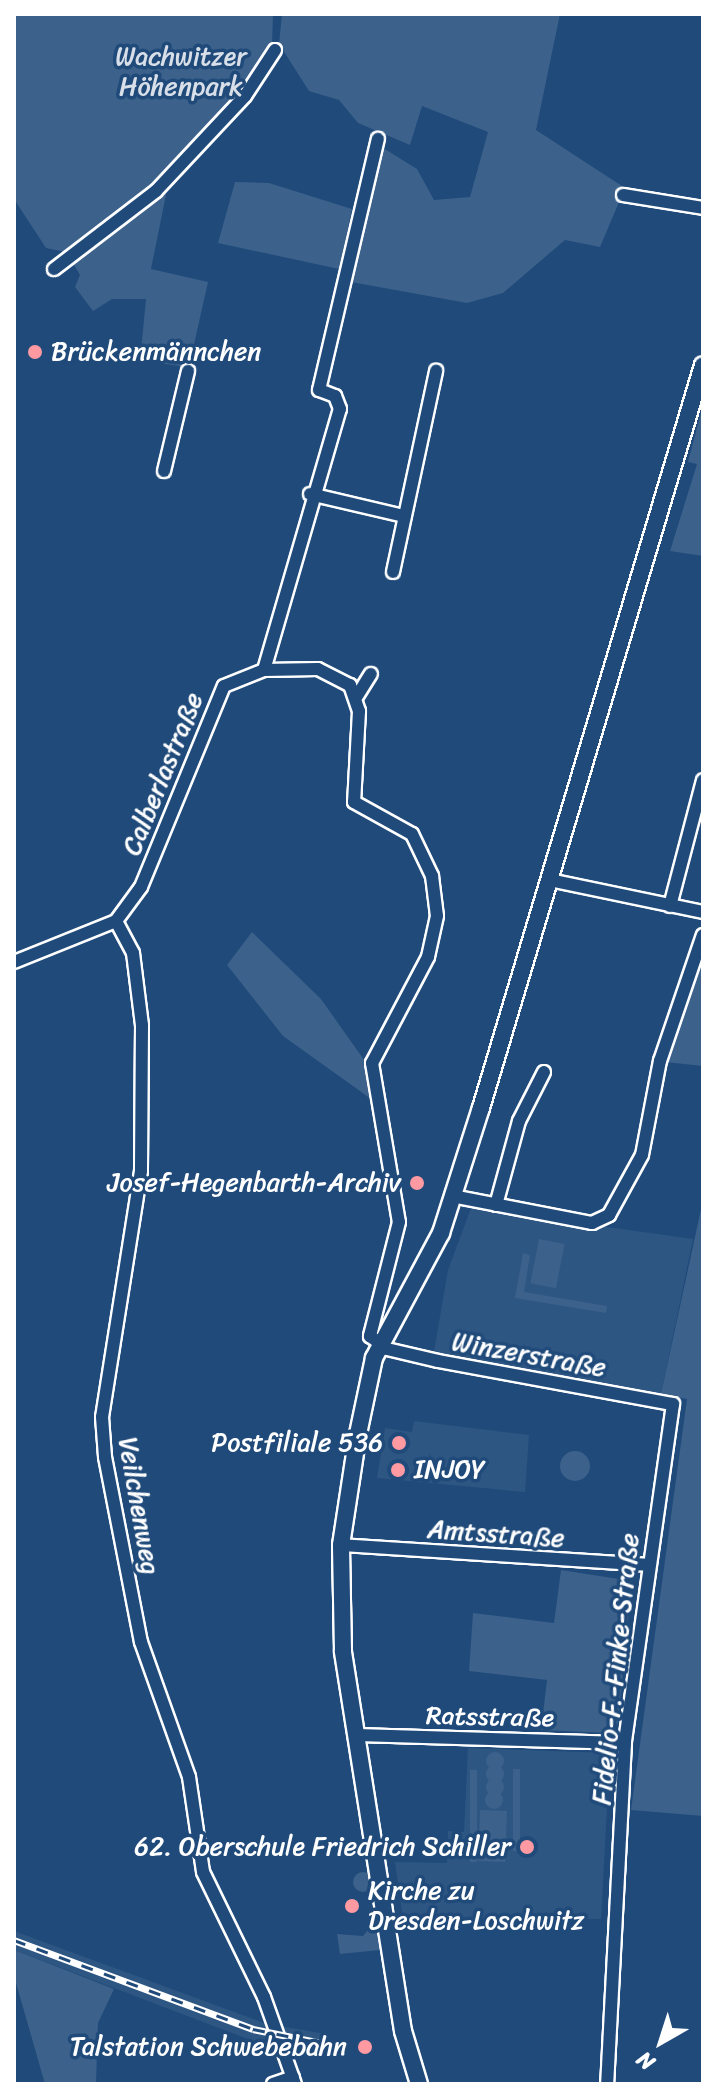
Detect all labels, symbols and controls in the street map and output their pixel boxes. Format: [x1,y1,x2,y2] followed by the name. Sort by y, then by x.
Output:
[115,41,247,102] park label: Wachwitzer Höhenpark
[51,336,261,368] place label: Brückenmännchen
[26,343,44,361] marker: Brückenmännchen
[116,688,210,860] street label: Calberlastraße
[107,1167,401,1199] place label: Josef-Hegenbarth-Archiv
[408,1174,426,1192] marker: Josef-Hegenbarth-Archiv
[450,1326,608,1384] street label: Winzerstraße
[211,1427,383,1459] place label: Postfiliale 536
[390,1434,408,1452] marker: Postfiliale 536
[112,1435,166,1577] street label: Veilchenweg
[414,1454,486,1486] place label: INJOY
[389,1461,407,1479] marker: INJOY
[426,1514,566,1554] street label: Amtsstraße
[586,1532,646,1806] street label: Fidelio-F.-Finke-Straße
[426,1700,554,1734] street label: Ratsstraße
[134,1831,511,1863] place label: 62. Oberschule Friedrich Schiller
[518,1838,536,1856] marker: 62. Oberschule Friedrich Schiller
[368,1875,584,1936] place label: Kirche zu Dresden-Loschwitz
[343,1897,361,1915] marker: Kirche zu Dresden-Loschwitz
[621,2002,701,2082] north arrow
[70,2031,347,2063] place label: Talstation Schwebebahn
[354,2036,376,2058] marker: Talstation Schwebebahn
[627,2041,664,2081] text: N

